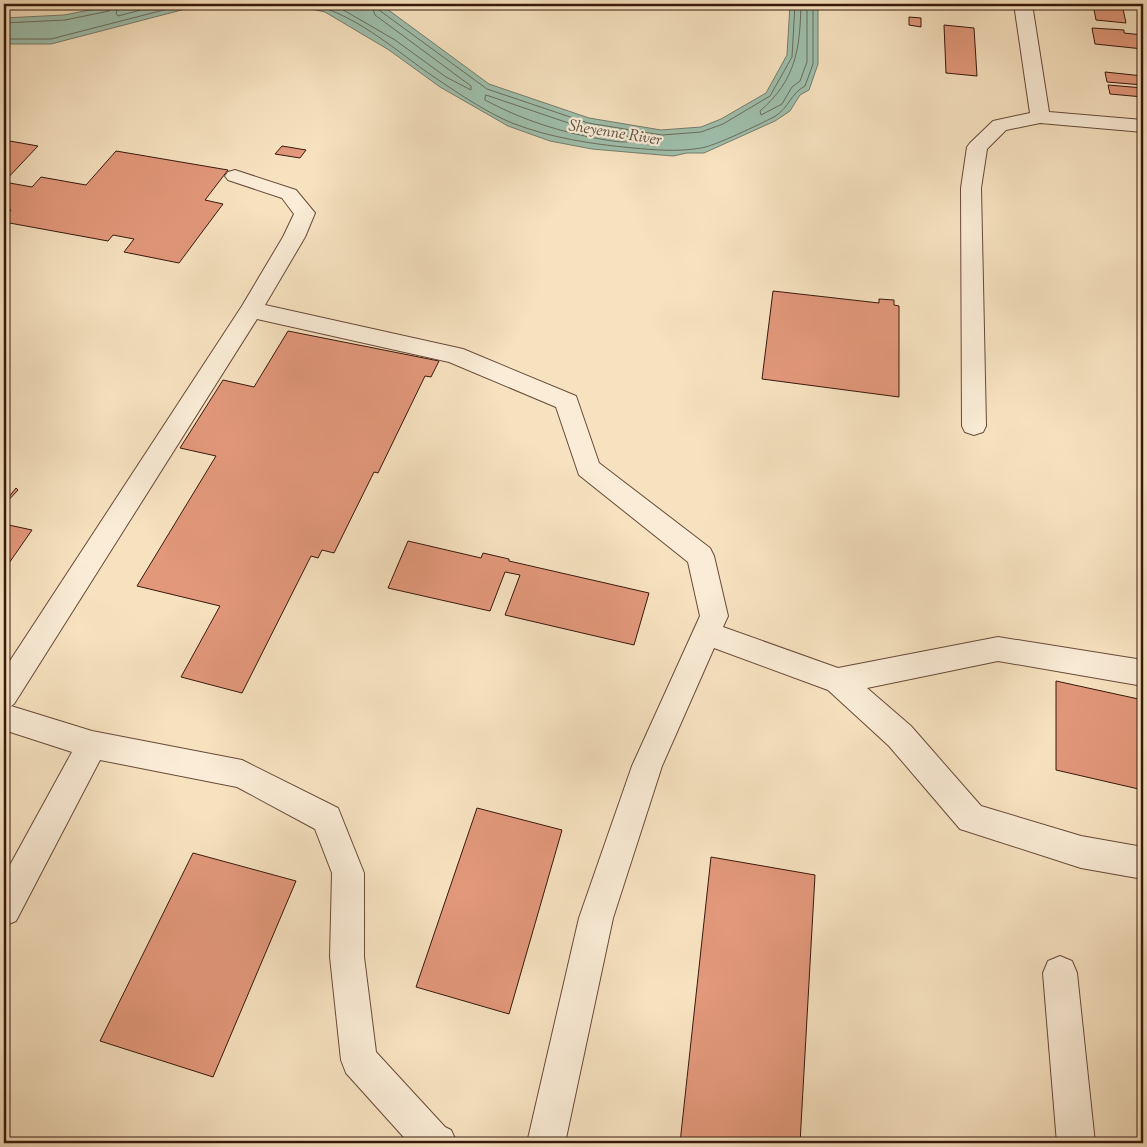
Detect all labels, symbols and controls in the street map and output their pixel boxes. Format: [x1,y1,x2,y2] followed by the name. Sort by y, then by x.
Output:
[567,115,664,153] water label: Sheyenne River

